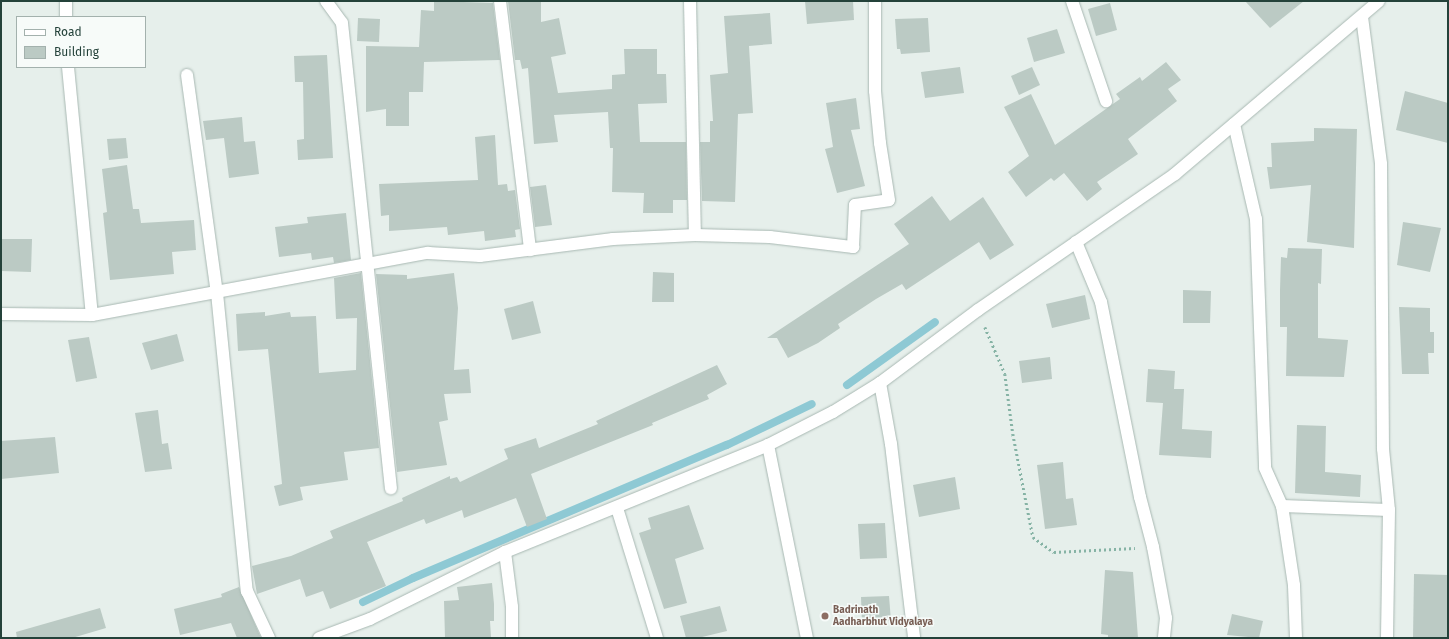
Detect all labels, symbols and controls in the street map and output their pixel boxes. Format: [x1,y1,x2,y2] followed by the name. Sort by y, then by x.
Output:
[16,16,146,68] legend
[54,25,82,39] text: Road
[54,45,99,59] text: Building
[833,604,933,628] place label: Badrinath Aadharbhut Vidyalaya
[820,611,830,621] marker: Badrinath Aadharbhut Vidyalaya

